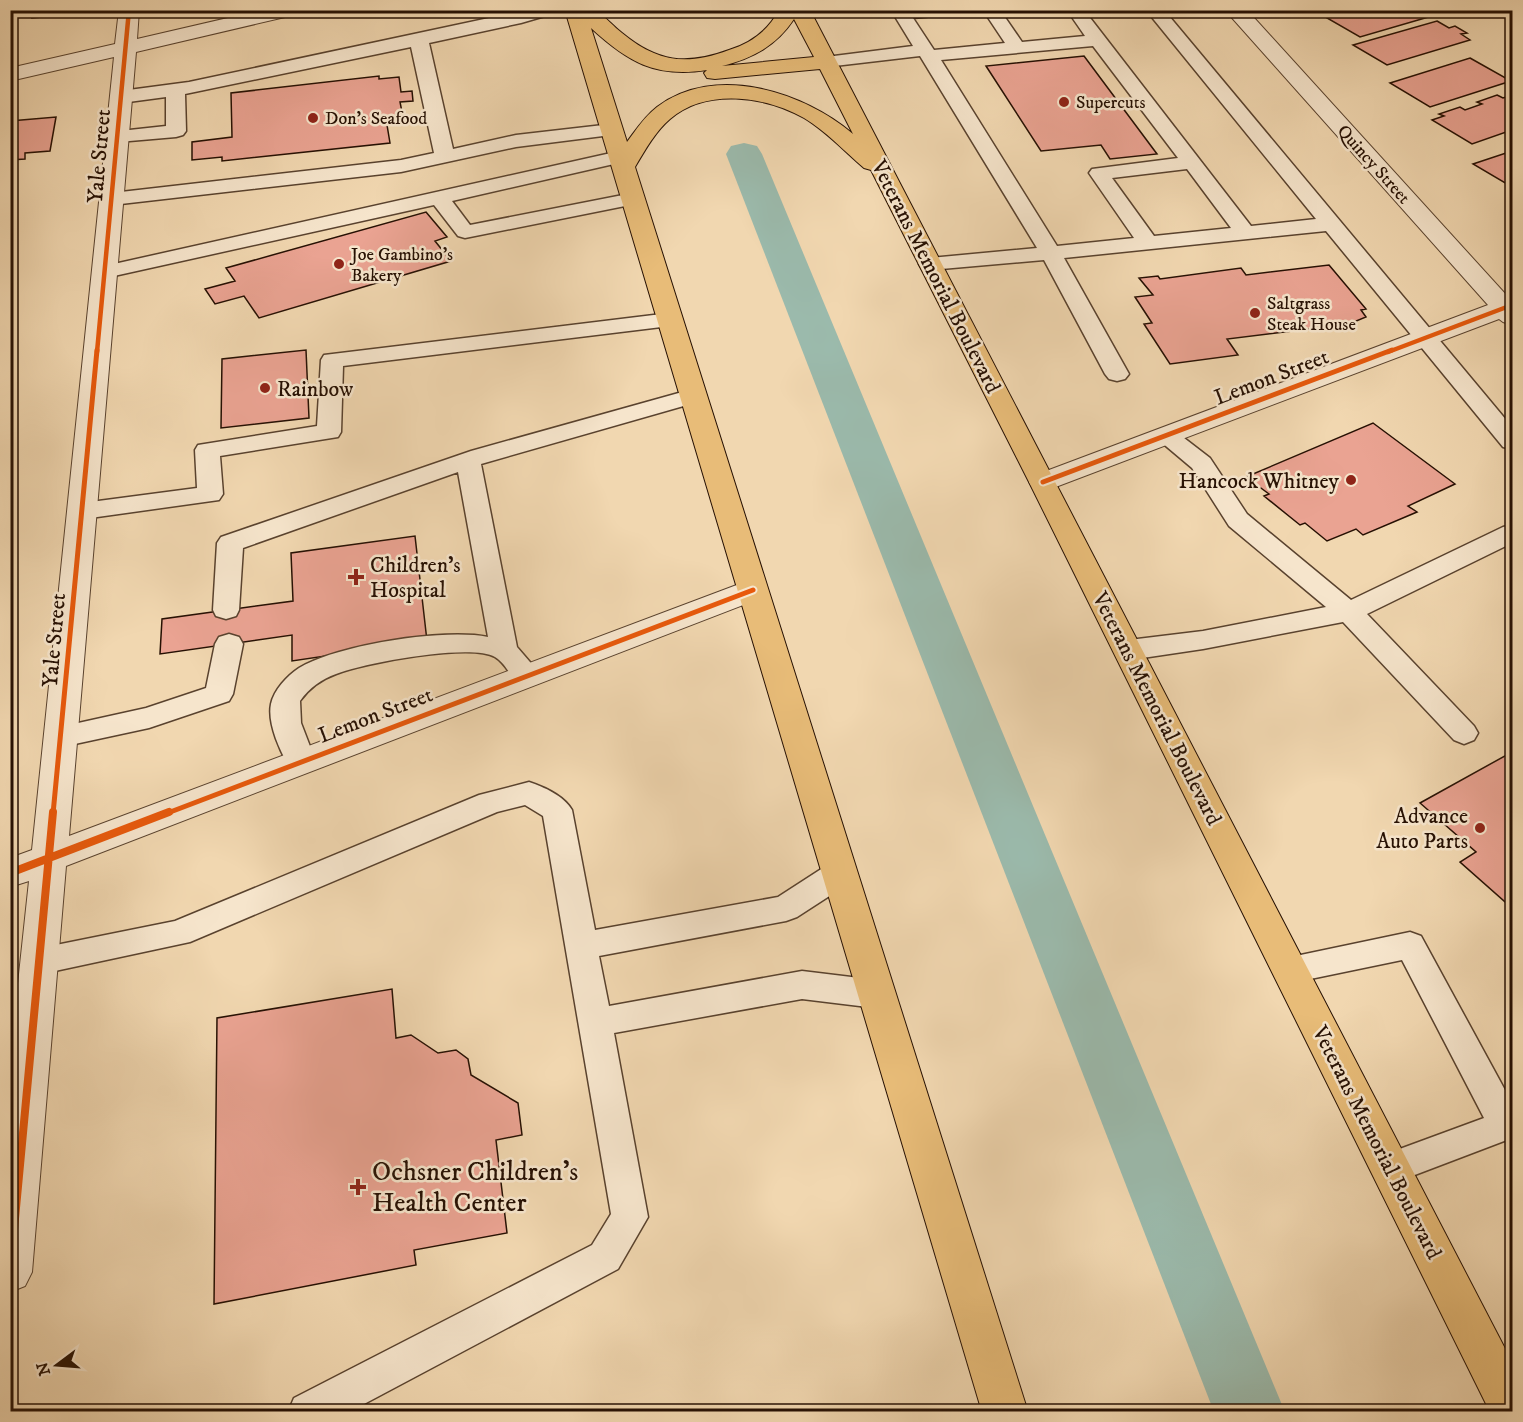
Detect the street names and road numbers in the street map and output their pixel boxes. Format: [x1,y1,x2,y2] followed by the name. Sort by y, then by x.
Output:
[82,108,117,204] street label: Yale Street
[1332,121,1415,209] street label: Quincy Street
[864,154,1006,398] street label: Veterans Memorial Boulevard
[1211,343,1333,412] street label: Lemon Street
[1085,586,1227,830] street label: Veterans Memorial Boulevard
[37,592,72,688] street label: Yale Street
[315,681,437,750] street label: Lemon Street
[1305,1020,1447,1264] street label: Veterans Memorial Boulevard

